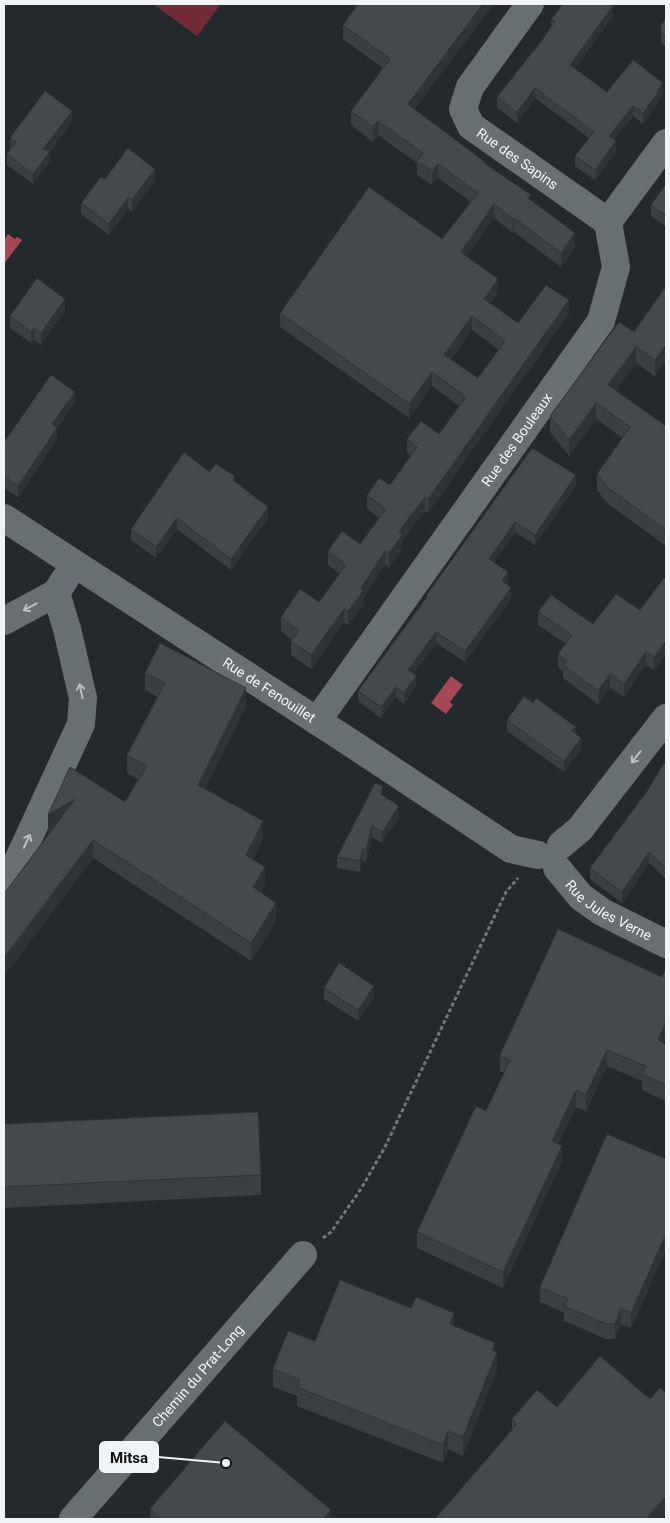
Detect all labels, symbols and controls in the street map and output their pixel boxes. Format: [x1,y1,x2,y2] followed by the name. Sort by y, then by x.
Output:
[474,125,561,193] street label: Rue des Sapins
[478,390,555,490] street label: Rue des Bouleaux
[23,603,38,612] one-way arrow
[220,654,319,726] street label: Rue de Fenouillet
[76,683,85,699] one-way arrow
[631,750,642,763] one-way arrow
[23,834,32,849] one-way arrow
[562,877,654,944] street label: Rue Jules Verne
[149,1321,247,1430] street label: Chemin du Prat-Long
[100,1442,158,1472] callout: Mitsa
[110,1449,148,1467] text: Mitsa

